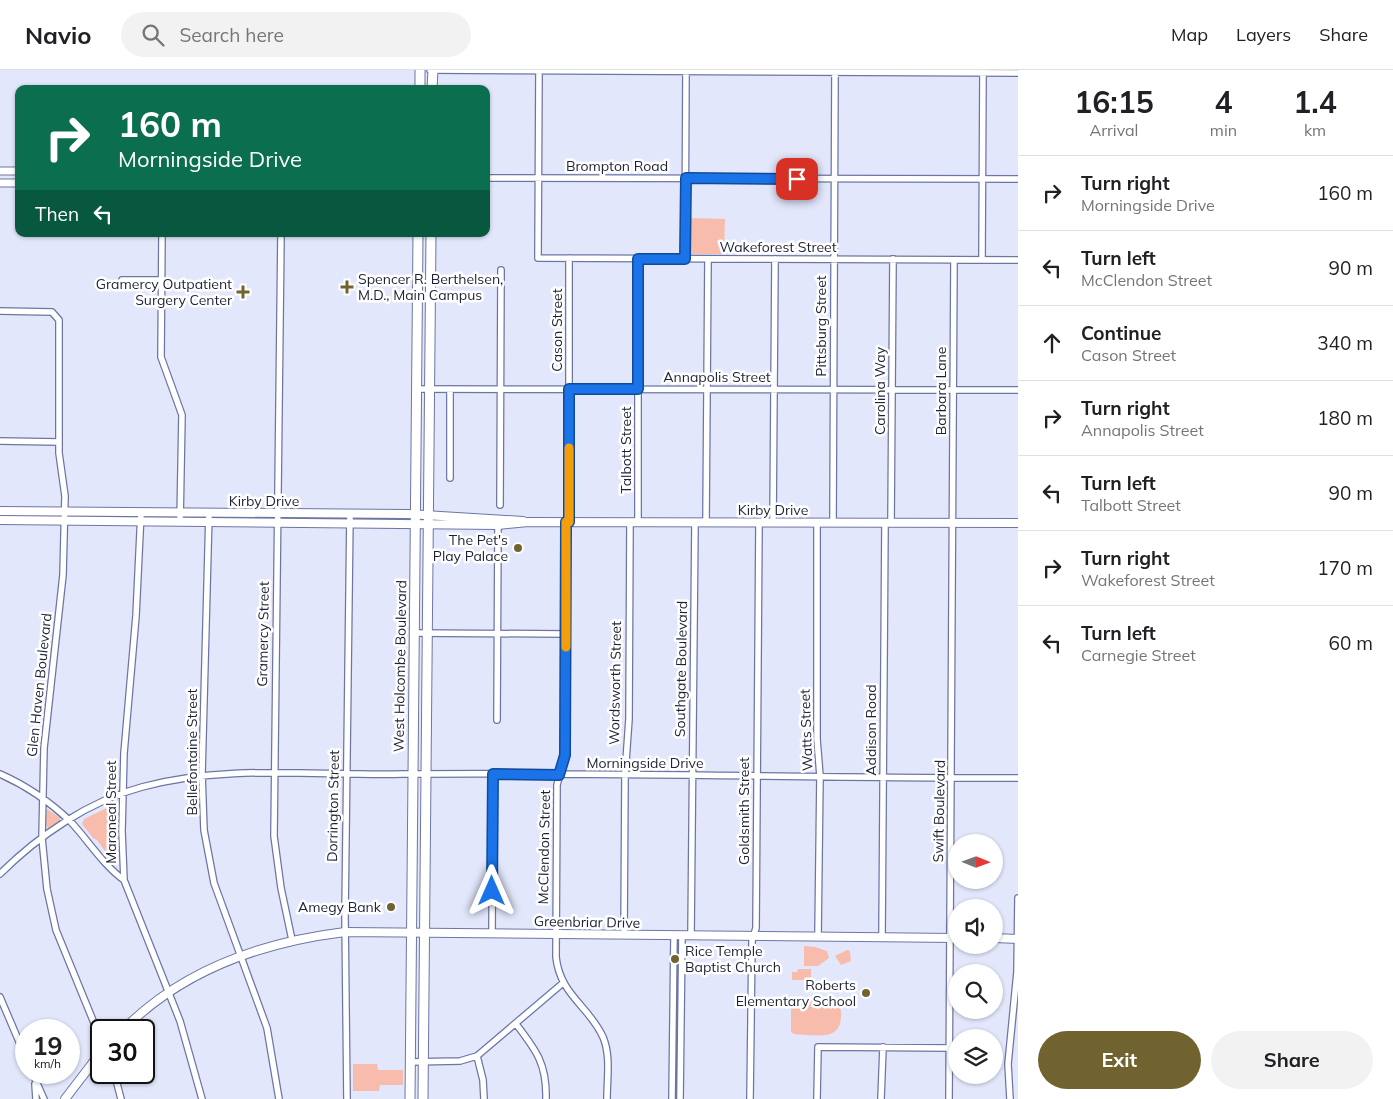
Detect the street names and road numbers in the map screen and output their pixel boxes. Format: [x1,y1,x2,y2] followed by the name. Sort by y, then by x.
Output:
[566,157,668,175] street label: Brompton Road
[719,238,837,256] street label: Wakeforest Street
[812,275,830,377] street label: Pittsburg Street
[548,288,566,372] street label: Cason Street
[871,346,889,435] street label: Carolina Way
[932,347,950,435] street label: Barbara Lane
[663,368,771,386] street label: Annapolis Street
[617,406,635,494] street label: Talbott Street
[229,492,299,510] street label: Kirby Drive
[738,501,808,519] street label: Kirby Drive
[389,580,411,752] street label: West Holcombe Boulevard
[253,581,273,687] street label: Gramercy Street
[671,601,691,737] street label: Southgate Boulevard
[23,612,55,758] street label: Glen Haven Boulevard
[605,621,625,745] street label: Wordsworth Street
[862,684,880,776] street label: Addison Road
[183,688,201,815] street label: Bellefontaine Street
[796,689,816,771] street label: Watts Street
[323,750,343,862] street label: Dorrington Street
[586,754,704,772] street label: Morningside Drive
[735,757,753,865] street label: Goldsmith Street
[102,760,120,864] street label: Maroneal Street
[929,760,949,862] street label: Swift Boulevard
[534,789,554,904] street label: McClendon Street
[534,912,640,932] street label: Greenbriar Drive

